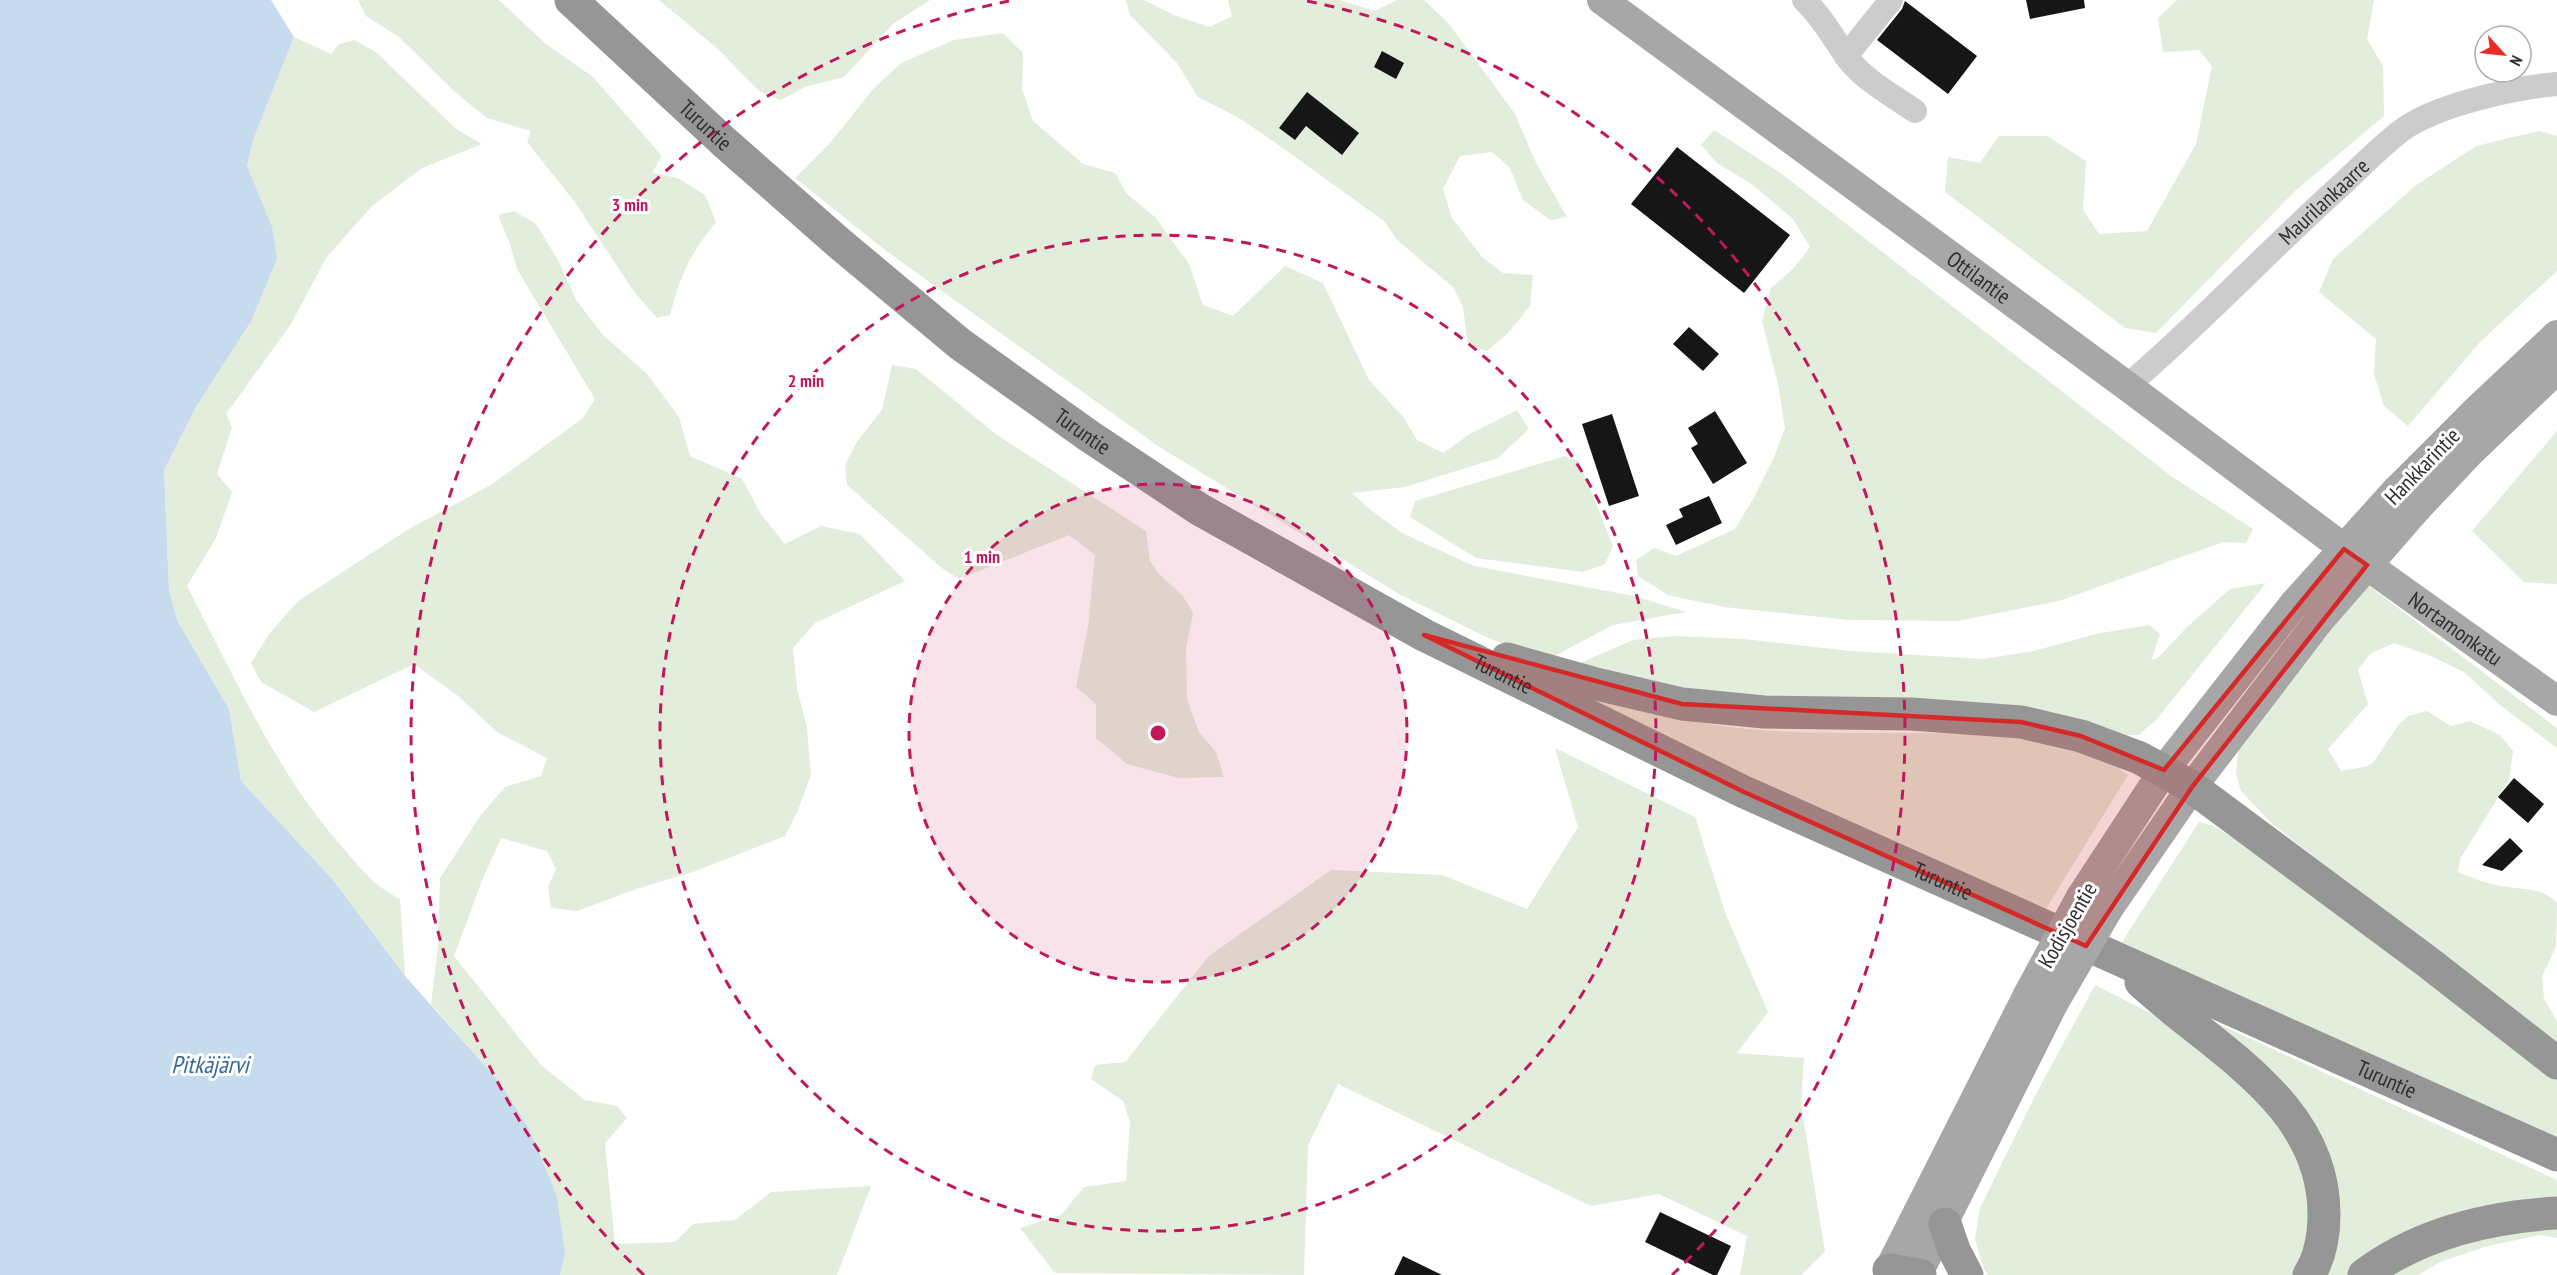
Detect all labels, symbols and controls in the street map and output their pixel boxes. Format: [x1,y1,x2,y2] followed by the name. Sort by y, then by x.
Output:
[2473,24,2533,84] north arrow
[2505,52,2527,69] text: N
[673,94,738,157] street label: Turuntie
[2273,152,2375,250] street label: Maurilankaarre
[612,193,648,216] text: 3 min
[1942,244,2017,310] street label: Ottilantie
[788,369,824,392] text: 2 min
[1049,402,1116,461] street label: Turuntie
[2378,422,2466,510] street label: Hankkarintie
[964,545,1000,568] text: 1 min
[2403,585,2508,672] street label: Nortamonkatu
[1469,647,1538,700] street label: Turuntie
[1148,723,1168,743] centre of rings
[1909,855,1977,906] street label: Turuntie
[2031,877,2103,973] street label: Kodisjoentie
[171,1049,251,1080] water label: Pitkäjärvi
[2352,1053,2421,1105] street label: Turuntie

